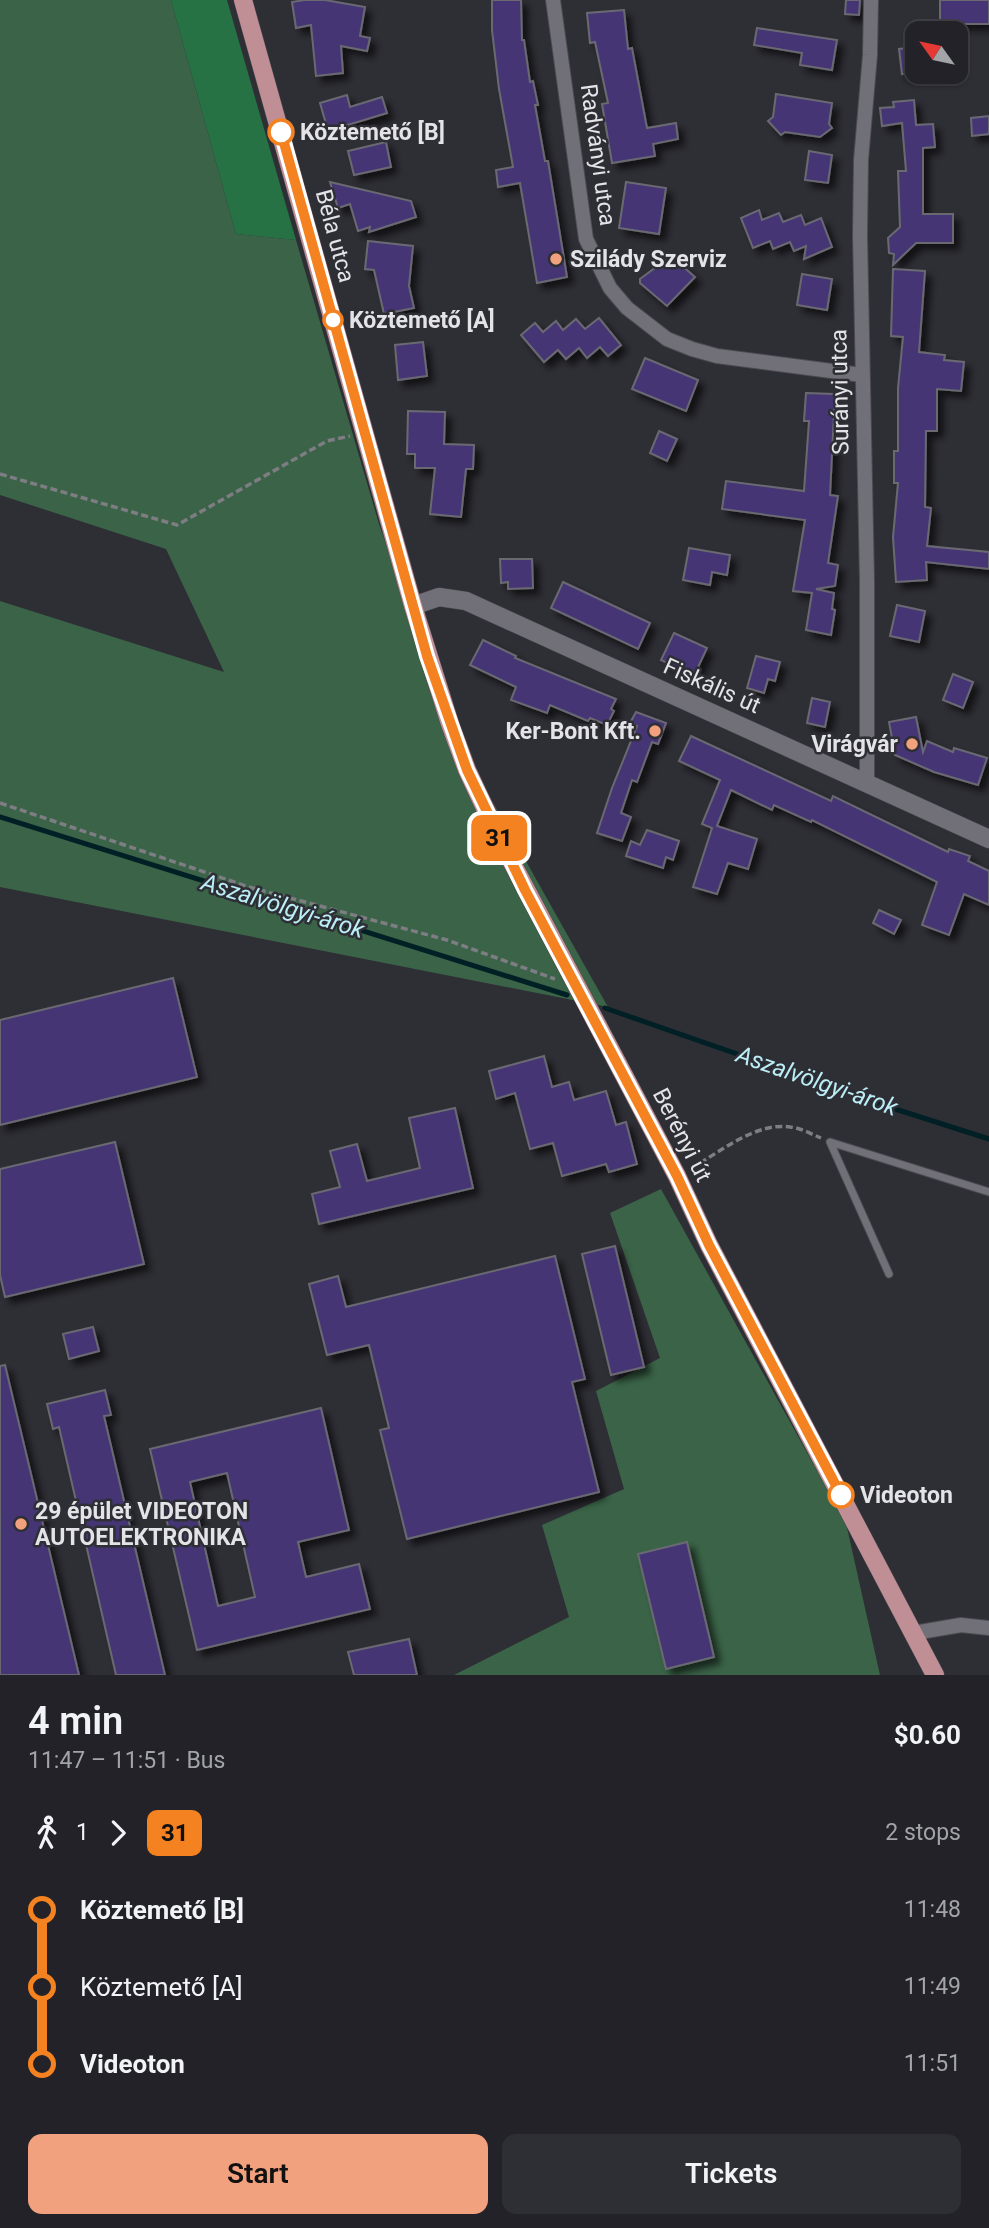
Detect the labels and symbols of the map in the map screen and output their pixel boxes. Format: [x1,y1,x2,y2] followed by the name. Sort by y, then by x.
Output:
[905,21,968,84] north arrow
[575,82,621,228] street label: Radványi utca
[268,119,294,145] marker: Köztemető [B]
[300,119,445,146] place label: Köztemető [B]
[310,187,360,285] street label: Béla utca
[570,246,727,273] place label: Szilády Szerviz
[548,251,564,267] marker: Szilády Szerviz
[349,307,495,334] place label: Köztemető [A]
[323,310,343,330] marker: Köztemető [A]
[825,329,855,455] street label: Surányi utca
[659,653,765,719] street label: Fiskális út
[505,718,641,745] place label: Ker-Bont Kft.
[647,723,663,739] marker: Ker-Bont Kft.
[811,731,899,758] place label: Virágvár
[904,736,920,752] marker: Virágvár
[468,815,530,861] line badge: 31
[197,868,369,944] water label: Aszalvölgyi-árok
[732,1040,902,1122] water label: Aszalvölgyi-árok
[647,1084,717,1186] street label: Berényi út
[828,1482,854,1508] marker: Videoton
[860,1482,953,1509] place label: Videoton
[35,1498,248,1551] place label: 29 épület VIDEOTON AUTOELEKTRONIKA
[13,1516,29,1532] marker: 29 épület VIDEOTON AUTOELEKTRONIKA

